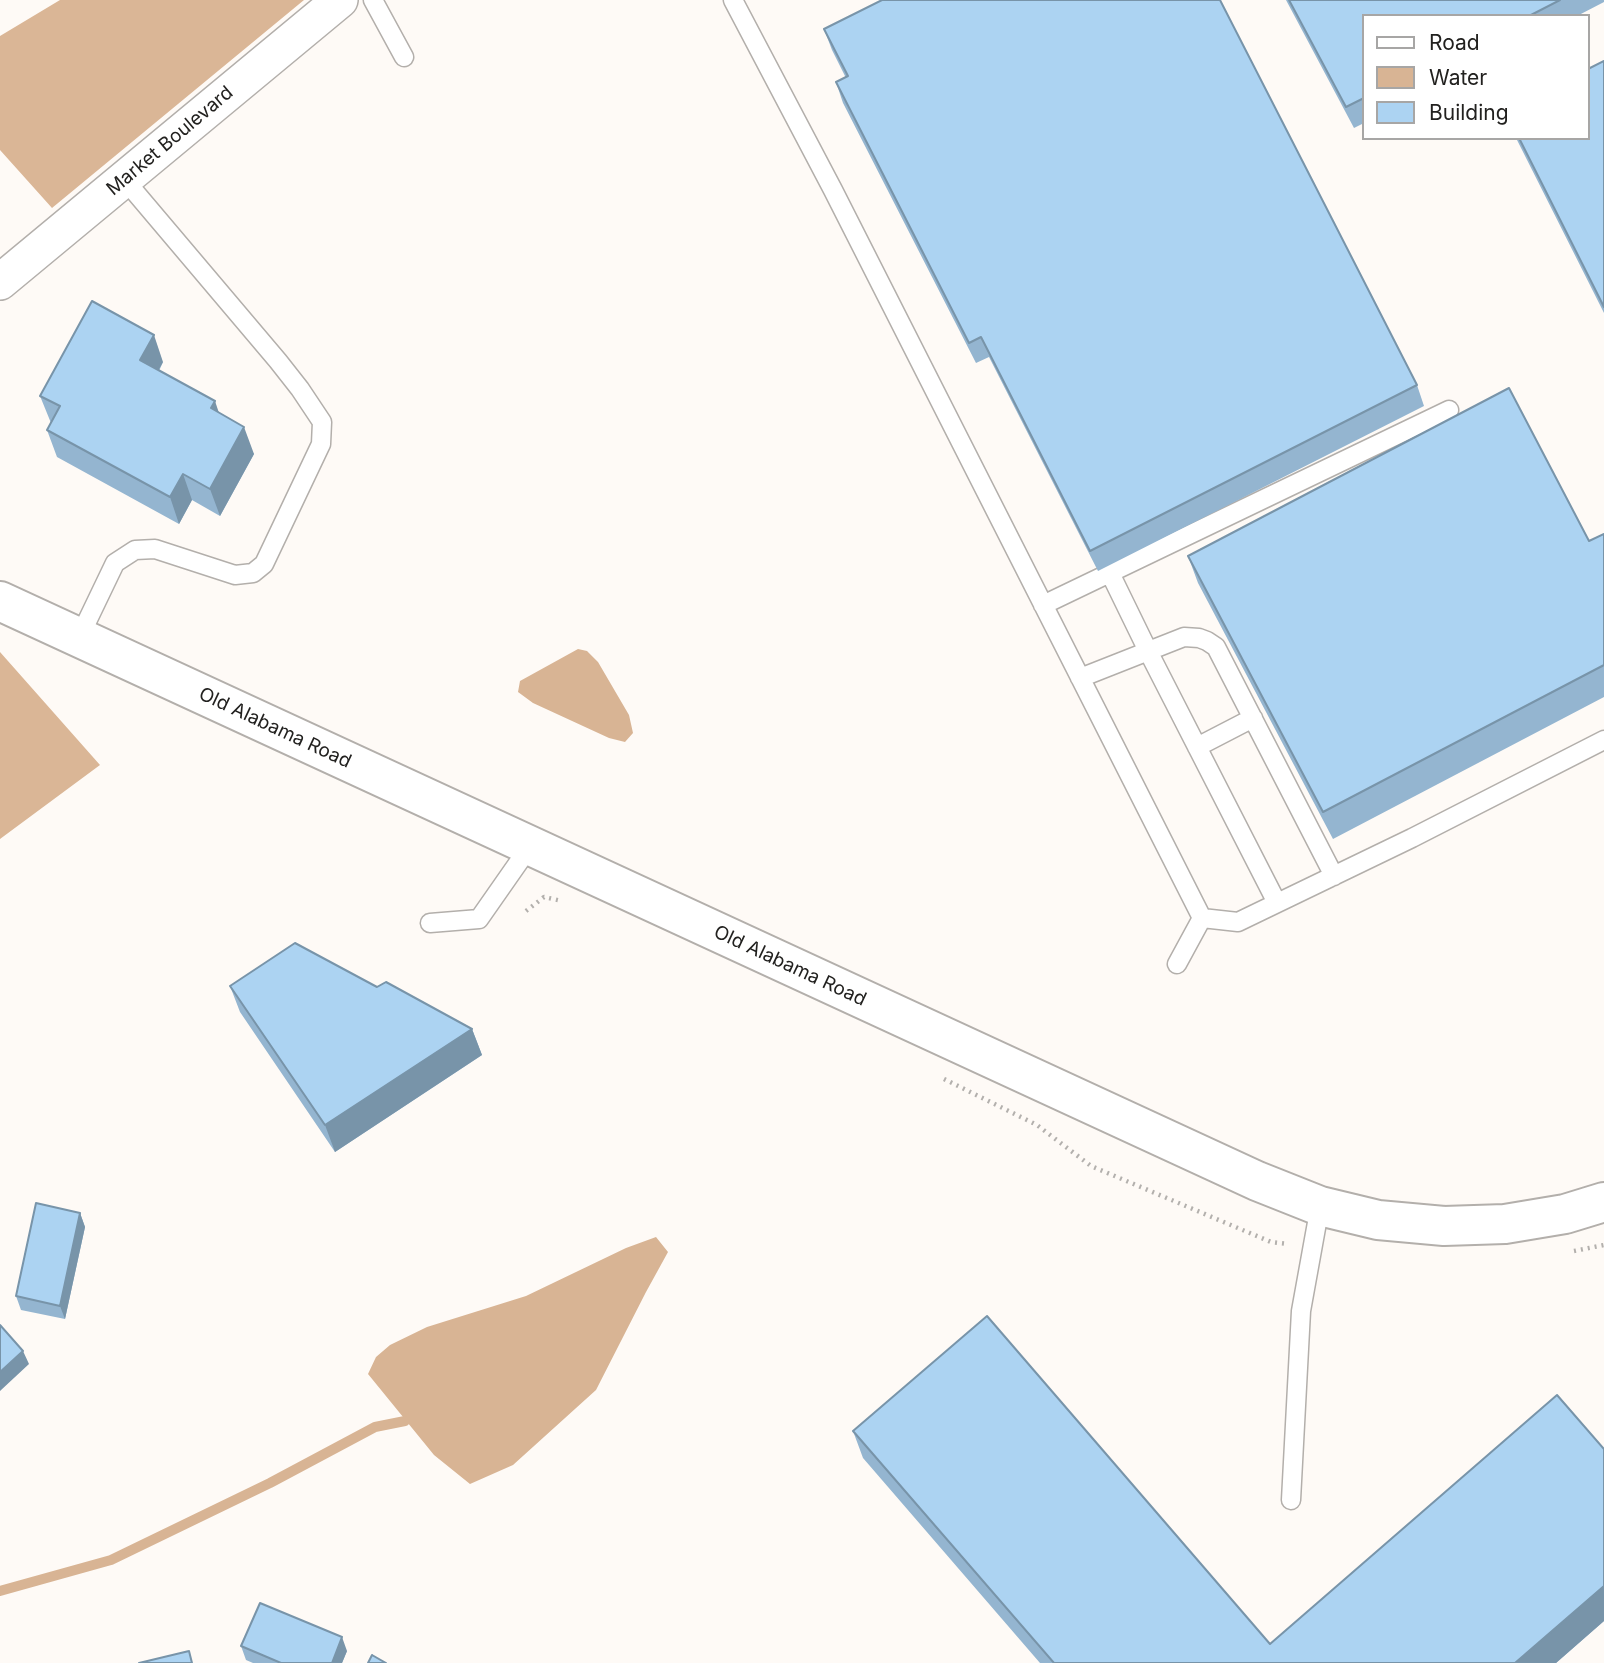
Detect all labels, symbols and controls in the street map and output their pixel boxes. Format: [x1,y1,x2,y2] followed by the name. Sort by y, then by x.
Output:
[1362,14,1590,140] legend
[1429,30,1480,55] text: Road
[1429,65,1487,90] text: Water
[102,81,238,201] street label: Market Boulevard
[1429,100,1509,125] text: Building
[195,683,355,773] street label: Old Alabama Road
[710,921,870,1011] street label: Old Alabama Road

